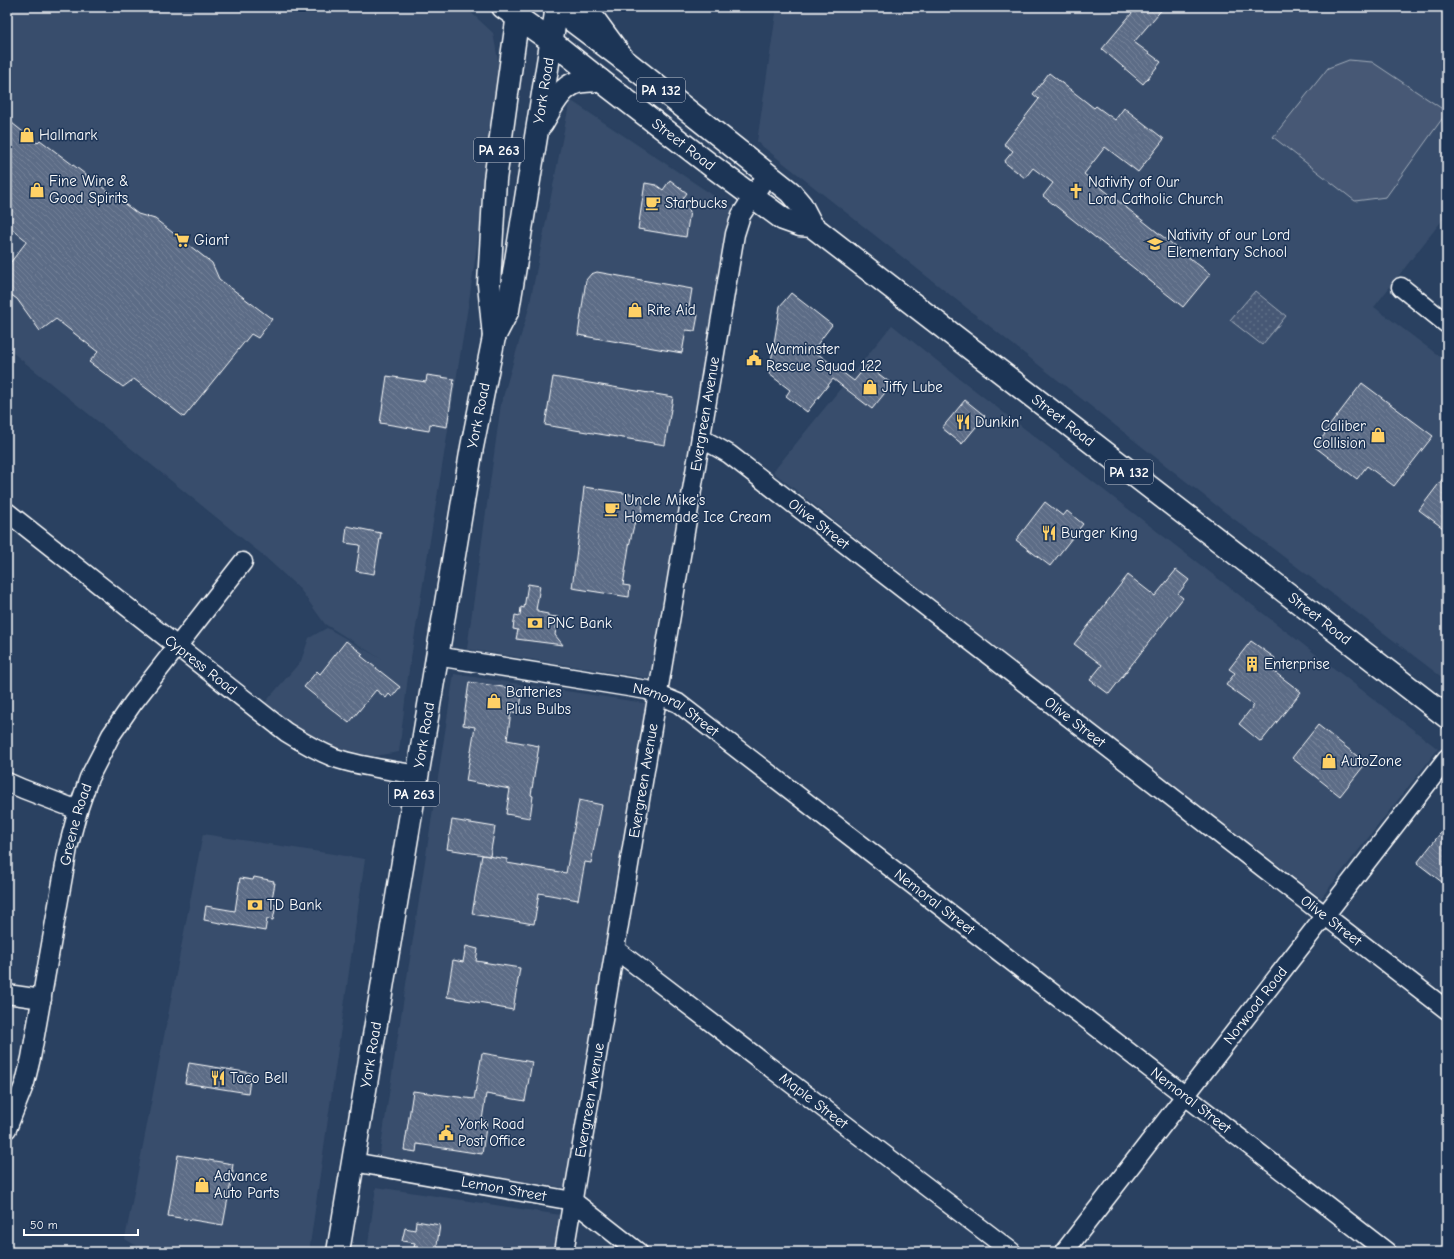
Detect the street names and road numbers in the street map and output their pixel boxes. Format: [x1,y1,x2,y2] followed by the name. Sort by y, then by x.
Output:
[529,56,558,125] street label: York Road
[637,78,685,102] road number: PA 132
[648,114,719,174] street label: Street Road
[474,138,524,162] road number: PA 263
[686,355,723,472] street label: Evergreen Avenue
[463,381,494,450] street label: York Road
[1028,390,1098,450] street label: Street Road
[1105,460,1153,484] road number: PA 132
[785,494,854,553] street label: Olive Street
[1284,588,1355,649] street label: Street Road
[161,631,241,699] street label: Cypress Road
[632,679,723,741] street label: Nemoral Street
[1041,693,1110,752] street label: Olive Street
[410,701,438,769] street label: York Road
[625,722,662,839] street label: Evergreen Avenue
[56,781,96,867] street label: Greene Road
[389,782,439,806] road number: PA 263
[891,865,979,939] street label: Nemoral Street
[1297,891,1366,950] street label: Olive Street
[1219,963,1291,1048] street label: Norwood Road
[356,1020,385,1089] street label: York Road
[571,1041,608,1159] street label: Evergreen Avenue
[1147,1063,1235,1137] street label: Nemoral Street
[776,1069,852,1133] street label: Maple Street
[460,1172,548,1205] street label: Lemon Street

